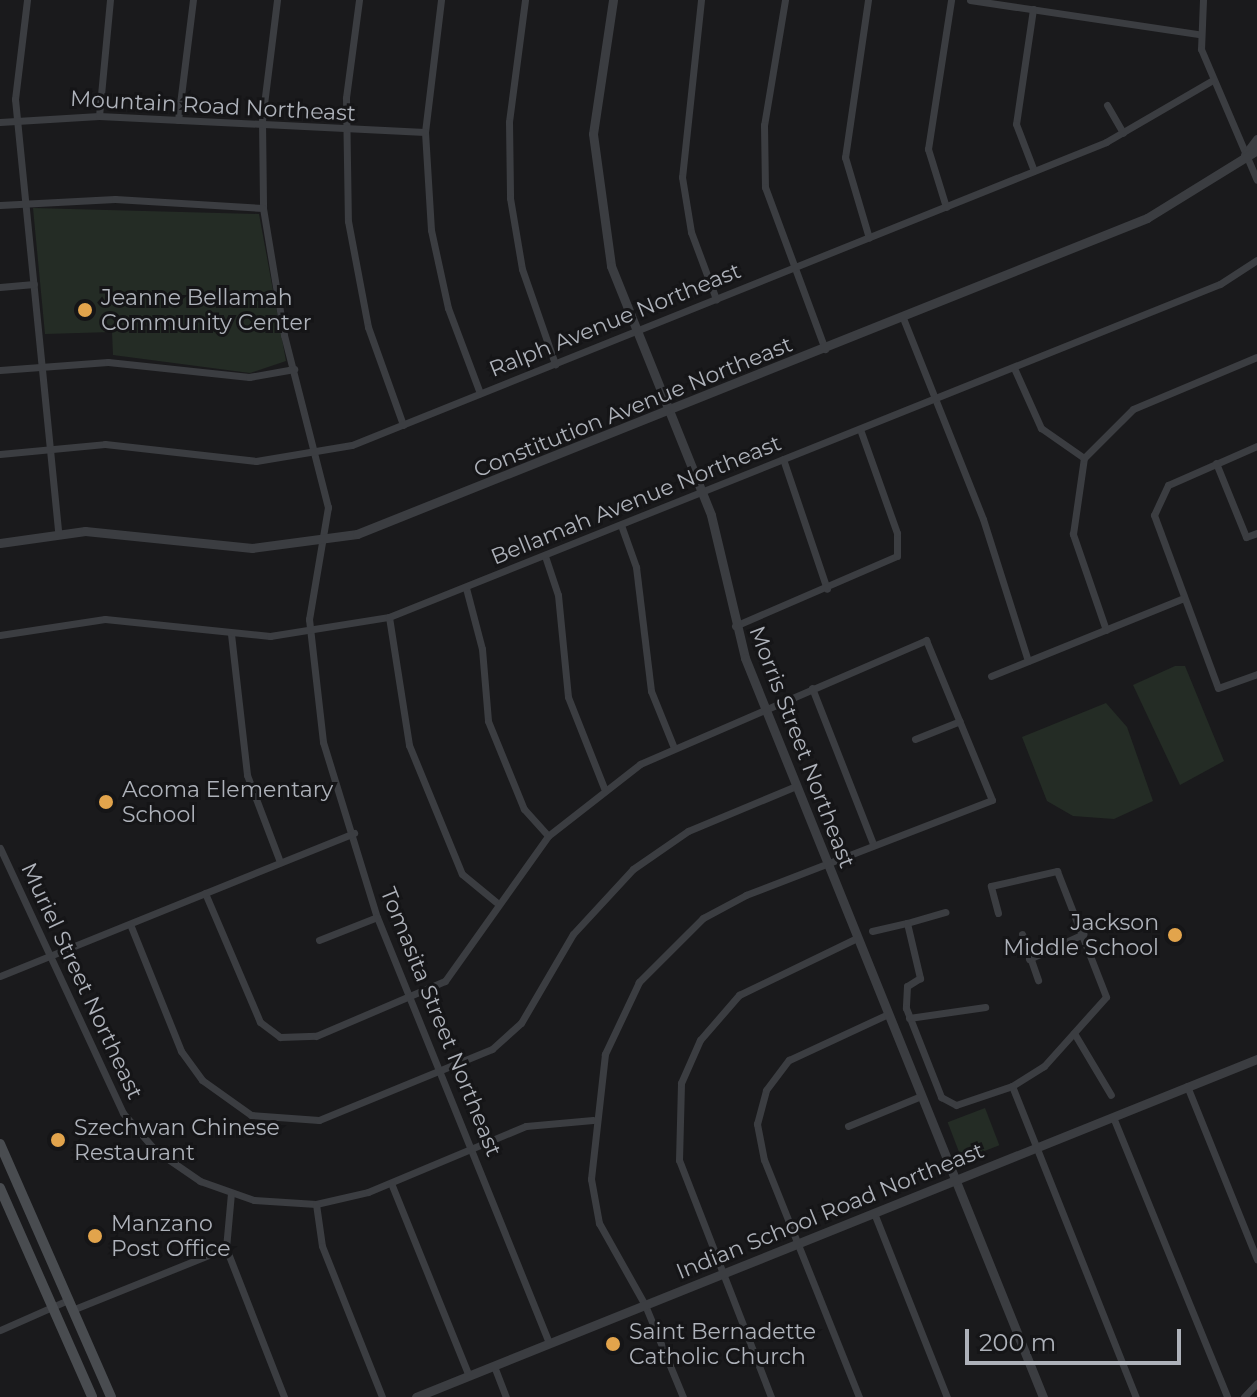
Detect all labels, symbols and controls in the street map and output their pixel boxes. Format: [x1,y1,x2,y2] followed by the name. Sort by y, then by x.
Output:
[69,85,357,127] street label: Mountain Road Northeast
[485,257,745,383] street label: Ralph Avenue Northeast
[101,284,312,336] place label: Jeanne Bellamah Community Center
[76,301,94,319] marker: Jeanne Bellamah Community Center
[470,331,796,483] street label: Constitution Avenue Northeast
[487,430,785,570] street label: Bellamah Avenue Northeast
[744,622,860,872] street label: Morris Street Northeast
[122,776,333,828] place label: Acoma Elementary School
[97,793,115,811] marker: Acoma Elementary School
[16,859,148,1103] street label: Muriel Street Northeast
[375,884,507,1160] street label: Tomasita Street Northeast
[1003,909,1159,960] place label: Jackson Middle School
[1166,926,1184,944] marker: Jackson Middle School
[74,1114,280,1166] place label: Szechwan Chinese Restaurant
[49,1131,67,1149] marker: Szechwan Chinese Restaurant
[672,1137,988,1285] street label: Indian School Road Northeast
[111,1210,231,1262] place label: Manzano Post Office
[86,1227,104,1245] marker: Manzano Post Office
[969,1313,1185,1363] scale bar
[629,1318,816,1370] place label: Saint Bernadette Catholic Church
[979,1328,1056,1357] text: 200 m
[604,1335,622,1353] marker: Saint Bernadette Catholic Church

